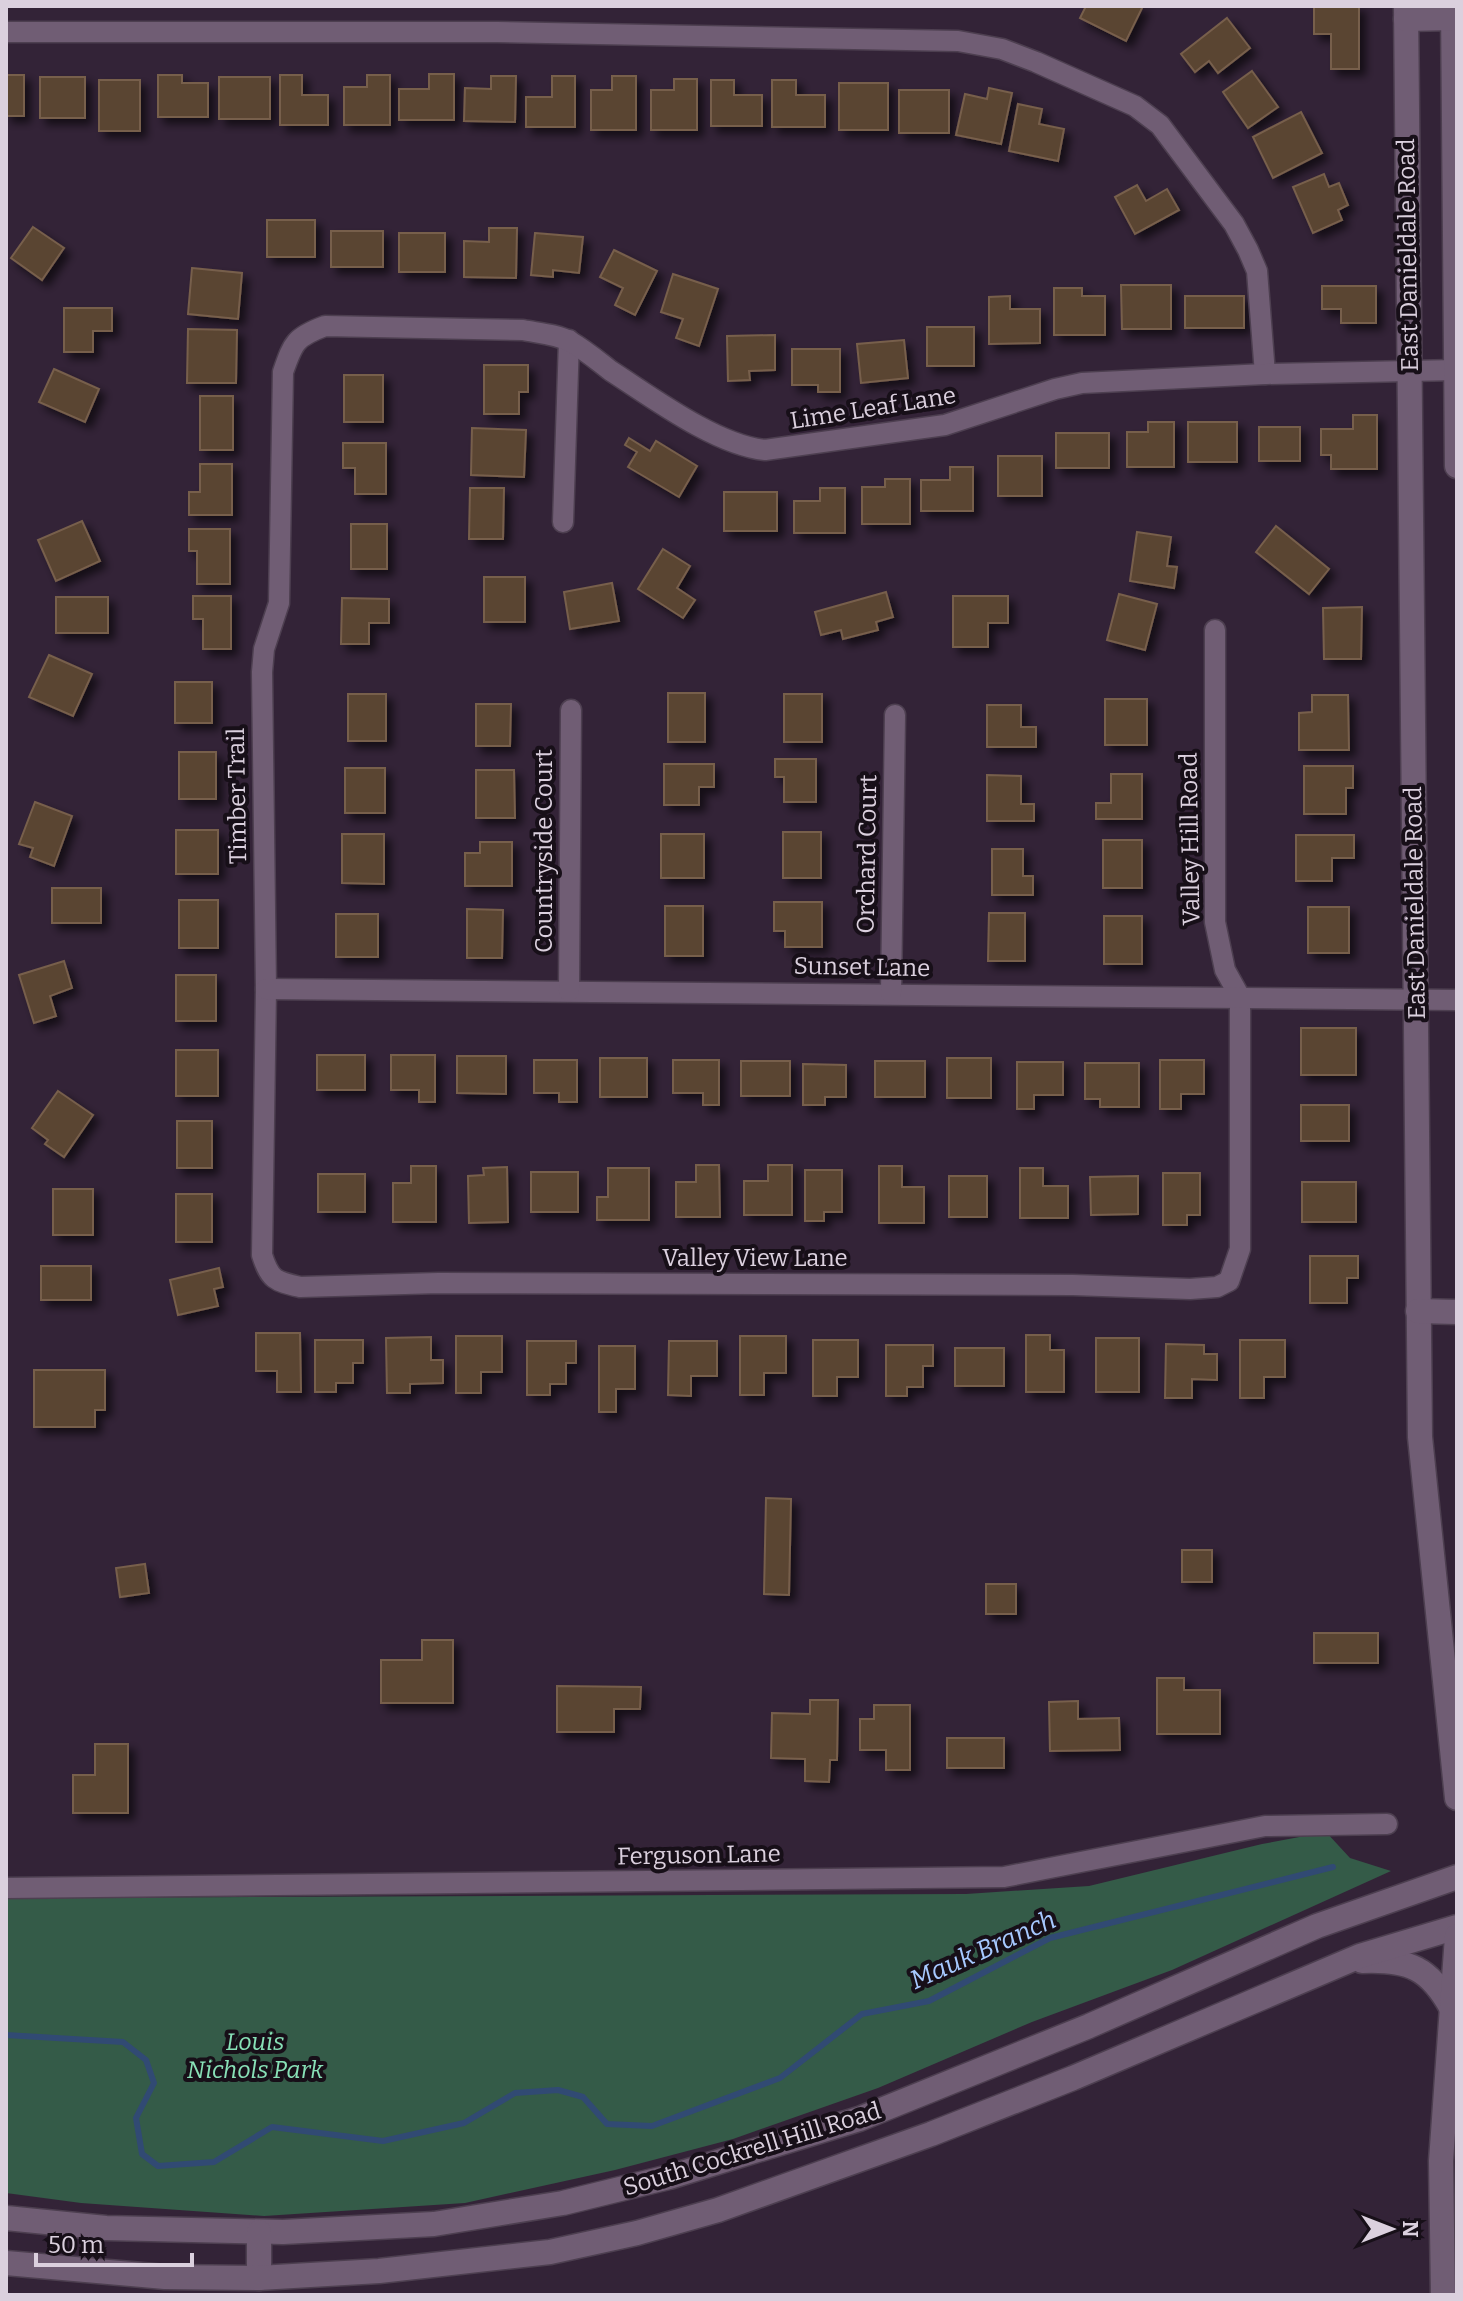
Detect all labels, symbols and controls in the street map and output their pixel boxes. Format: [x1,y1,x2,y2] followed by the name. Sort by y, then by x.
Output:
[1392,138,1424,372] street label: East Danieldale Road
[788,381,958,435] street label: Lime Leaf Lane
[222,727,252,864] street label: Timber Trail
[530,749,558,953] street label: Countryside Court
[1174,752,1206,926] street label: Valley Hill Road
[852,774,882,934] street label: Orchard Court
[1399,786,1431,1020] street label: East Danieldale Road
[793,952,931,982] street label: Sunset Lane
[662,1244,848,1272] street label: Valley View Lane
[617,1840,781,1870] street label: Ferguson Lane
[905,1904,1061,1996] water label: Mauk Branch
[187,2028,324,2084] park label: Louis Nichols Park
[620,2096,884,2202] street label: South Cockrell Hill Road
[1351,2189,1431,2269] north arrow
[36,2217,192,2267] scale bar
[1397,2221,1424,2238] text: N
[48,2231,104,2259] text: 50 m

